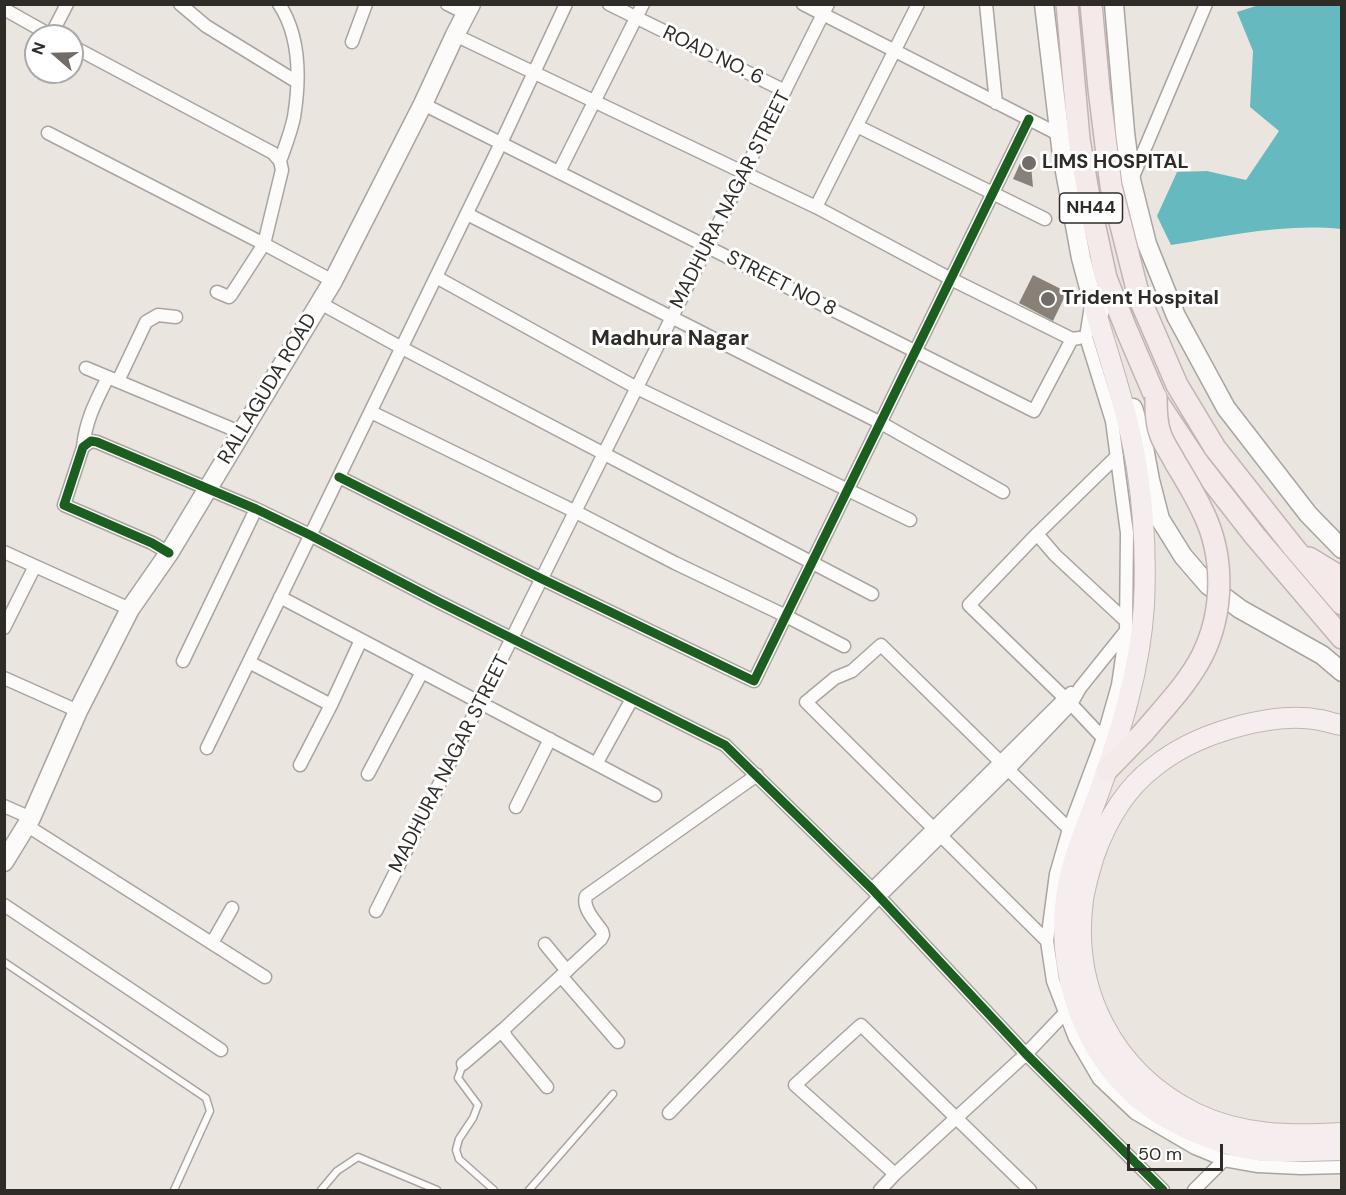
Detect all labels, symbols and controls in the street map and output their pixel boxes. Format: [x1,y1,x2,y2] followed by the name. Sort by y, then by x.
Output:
[659,21,767,91] street label: ROAD NO. 6
[24,24,84,84] north arrow
[27,39,50,57] text: N
[666,87,796,313] street label: MADHURA NAGAR STREET
[1042,151,1189,175] place label: LIMS HOSPITAL
[1020,154,1038,172] marker: LIMS HOSPITAL
[1060,193,1122,223] road number: NH44
[722,246,840,322] street label: STREET NO 8
[1062,287,1219,311] place label: Trident Hospital
[1039,290,1057,308] marker: Trident Hospital
[213,309,323,469] street label: RALLAGUDA ROAD
[591,326,749,352] district label: Madhura Nagar
[385,651,515,877] street label: MADHURA NAGAR STREET
[1130,1132,1226,1170] scale bar
[1138,1142,1182,1166] text: 50 m

